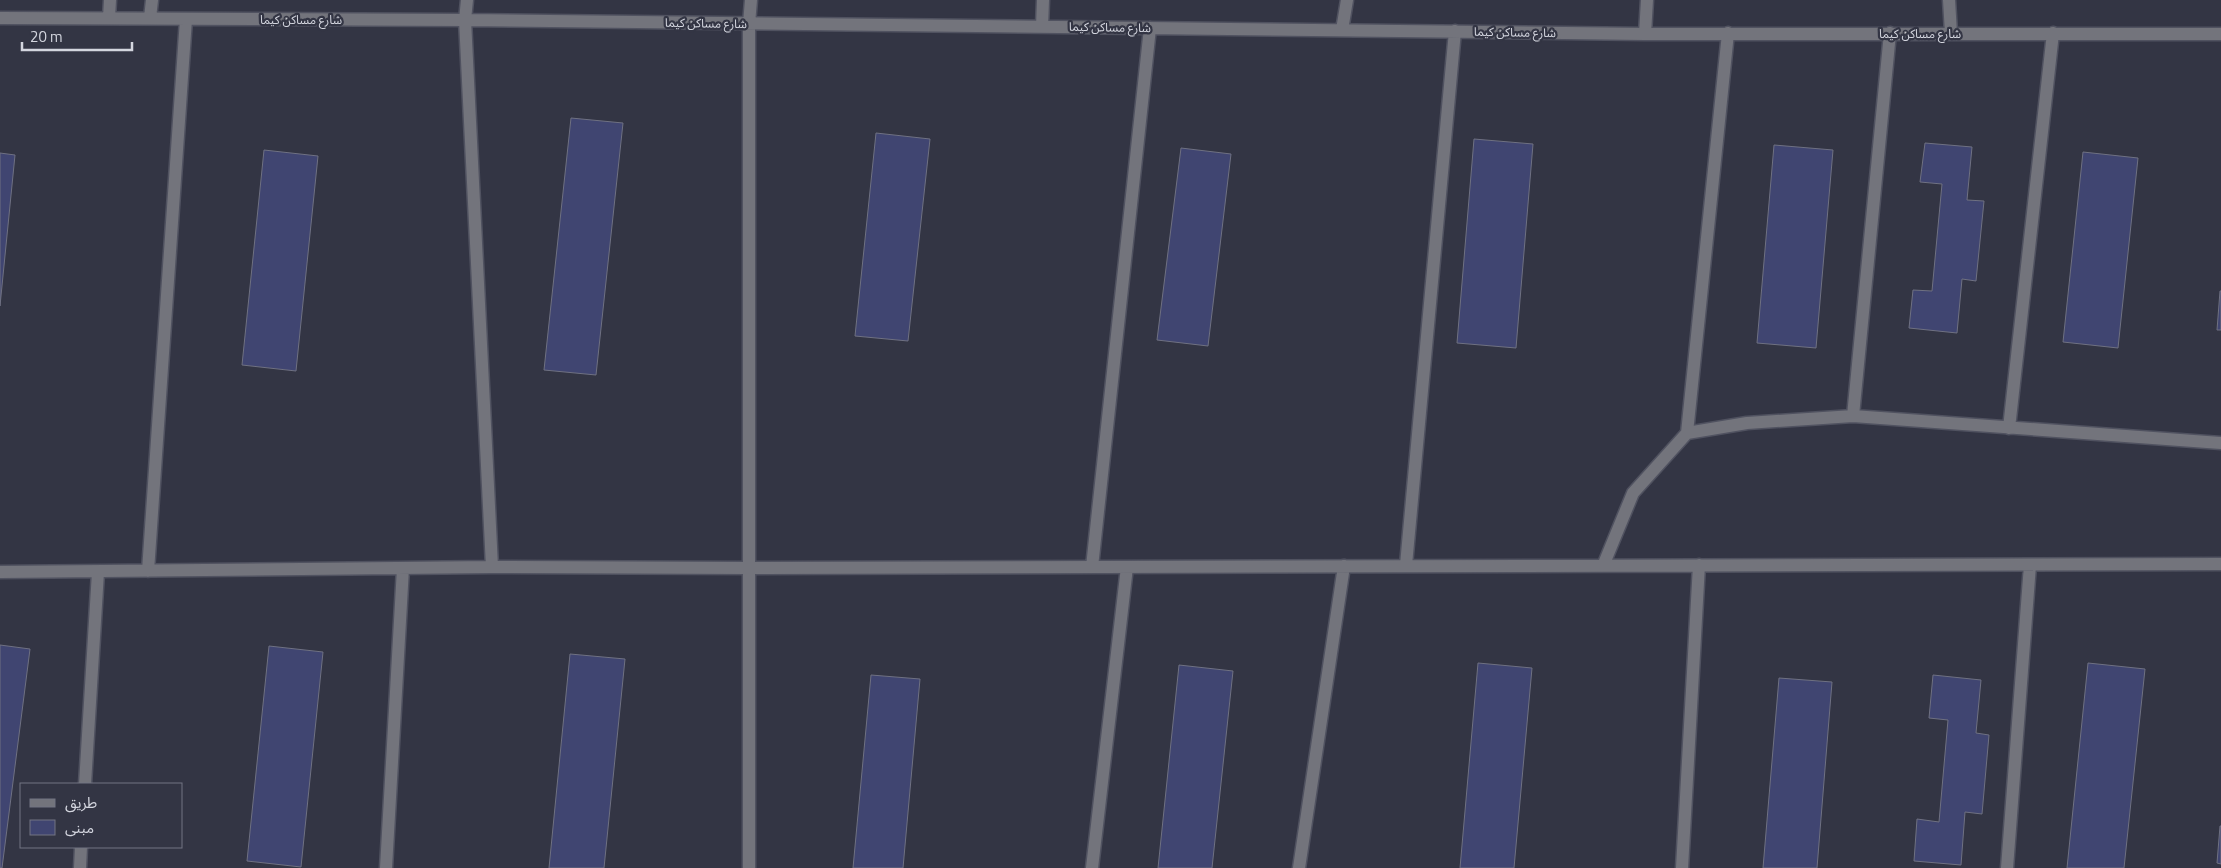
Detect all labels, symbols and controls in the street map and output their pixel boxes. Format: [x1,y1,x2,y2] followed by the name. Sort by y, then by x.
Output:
[260,10,342,29] street label: شارع مساكن كيما
[665,13,747,33] street label: شارع مساكن كيما
[1069,17,1151,37] street label: شارع مساكن كيما
[22,20,132,52] scale bar
[1474,22,1556,42] street label: شارع مساكن كيما
[1879,24,1961,43] street label: شارع مساكن كيما
[30,25,63,48] text: 20 m
[20,783,182,848] legend
[65,791,97,814] text: طريق
[65,816,94,839] text: مبنى

